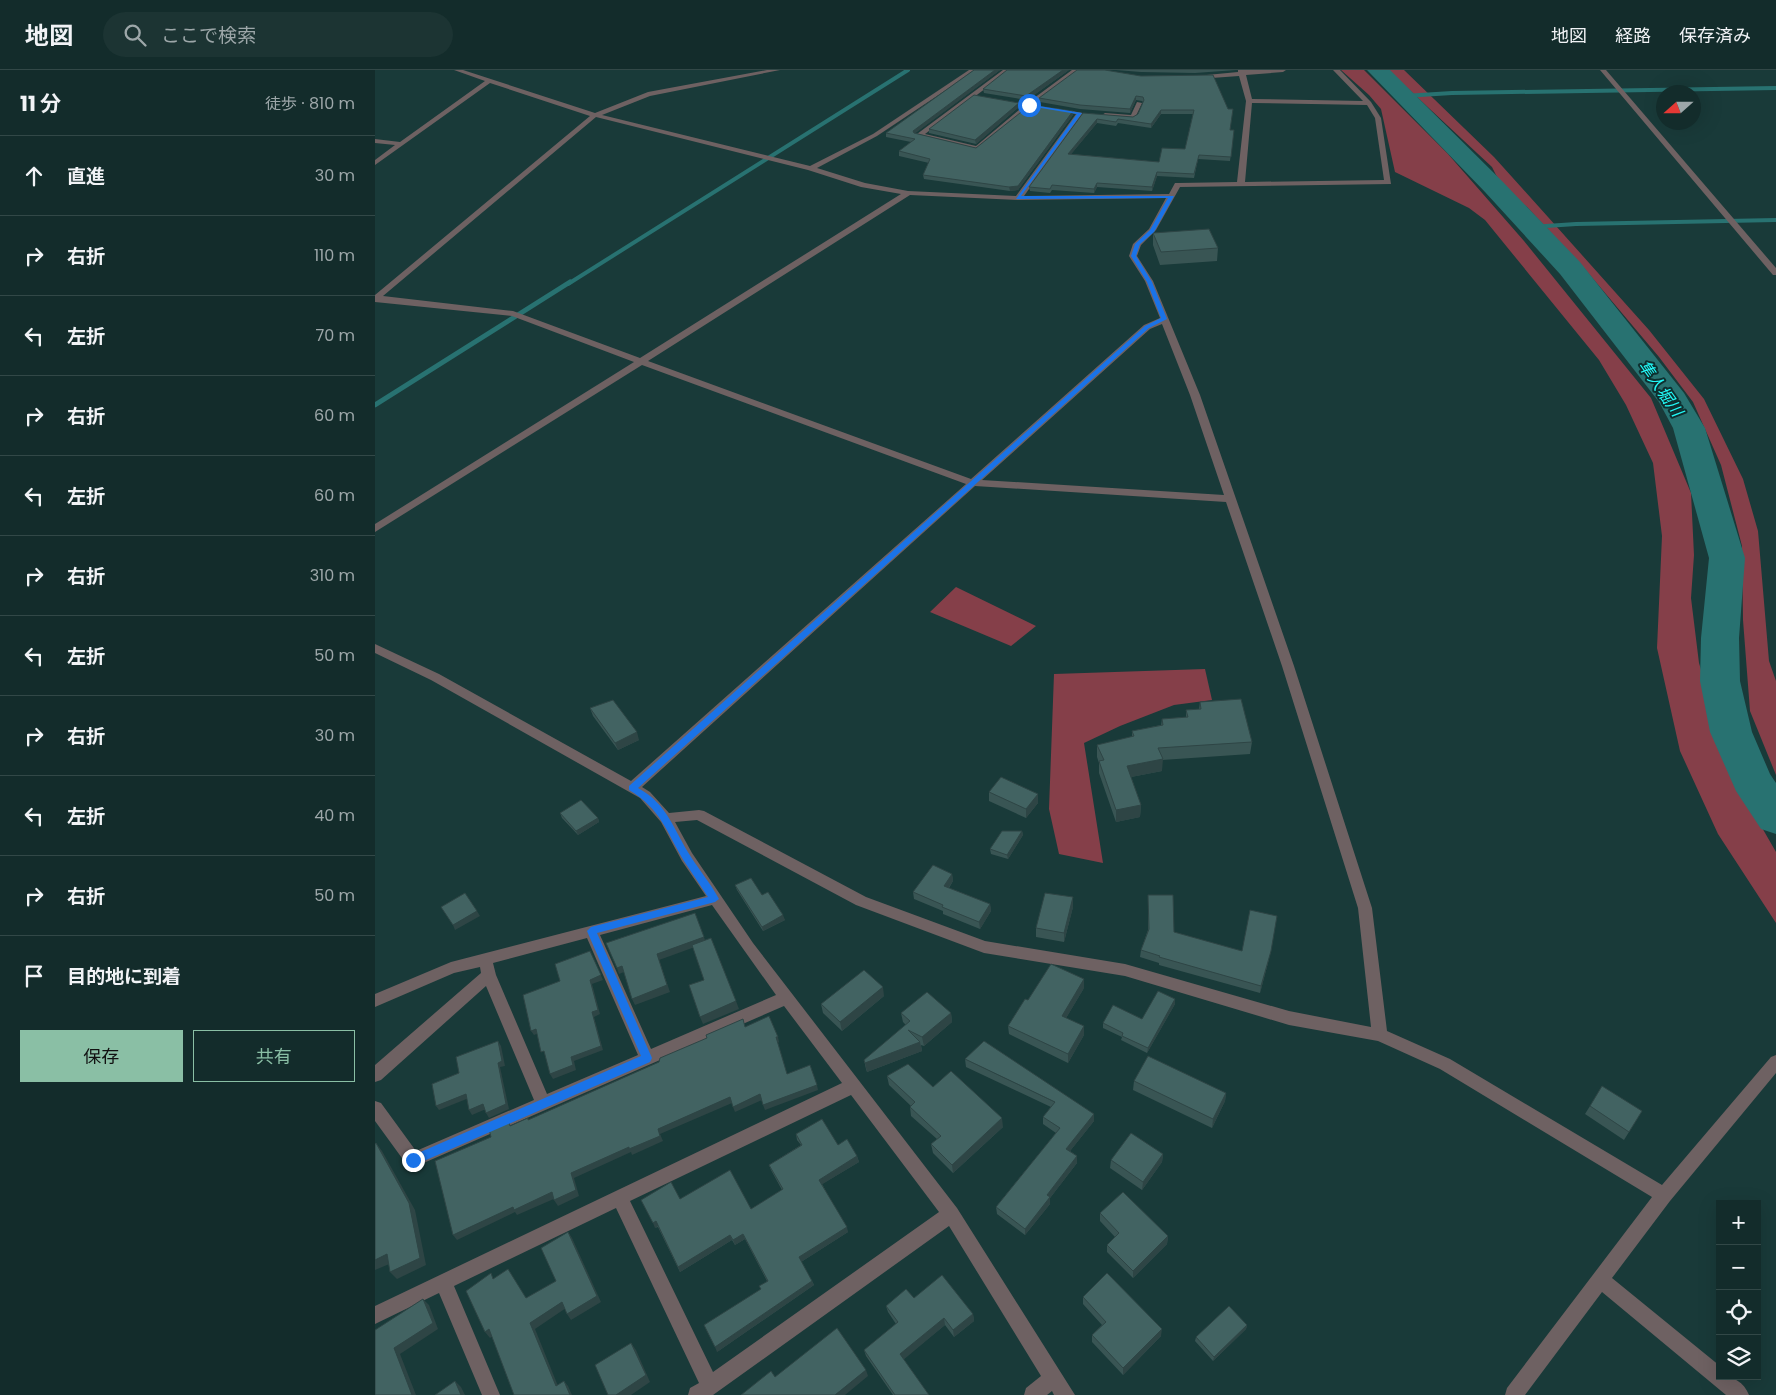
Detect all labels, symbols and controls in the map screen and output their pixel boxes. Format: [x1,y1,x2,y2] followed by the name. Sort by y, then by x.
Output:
[103,12,453,57] search box
[25,19,73,52] text: 地図
[121,21,149,49] icon: search
[161,22,256,49] text: ここで検索
[1551,23,1587,48] text: 地図
[1615,23,1651,48] text: 経路
[1679,23,1751,48] text: 保存済み
[1656,85,1701,130] north arrow
[20,89,61,118] text: 11 分
[265,92,355,115] text: 徒歩 · 810 m
[1018,94,1041,117] route start
[20,162,48,190] icon: ahead
[67,163,105,190] text: 直進
[315,164,355,187] text: 30 m
[20,242,48,270] icon: right
[67,243,105,270] text: 右折
[314,244,355,267] text: 110 m
[20,322,48,350] icon: left
[67,323,105,350] text: 左折
[315,324,355,347] text: 70 m
[1633,355,1690,423] water label: 隼人堀川
[20,402,48,430] icon: right
[67,403,105,430] text: 右折
[314,404,355,427] text: 60 m
[20,482,48,510] icon: left
[67,483,105,510] text: 左折
[314,484,355,507] text: 60 m
[20,562,48,590] icon: right
[67,563,105,590] text: 右折
[310,564,355,587] text: 310 m
[20,642,48,670] icon: left
[67,643,105,670] text: 左折
[314,644,355,667] text: 50 m
[20,722,48,750] icon: right
[67,723,105,750] text: 右折
[315,724,355,747] text: 30 m
[20,802,48,830] icon: left
[67,803,105,830] text: 左折
[314,804,355,827] text: 40 m
[20,882,48,910] icon: right
[67,883,105,910] text: 右折
[314,884,355,907] text: 50 m
[20,962,48,990] icon: arrive
[67,963,181,990] text: 目的地に到着
[20,1030,183,1082] button: 保存
[193,1030,355,1082] button: 共有
[402,1149,425,1172] route end
[1716,1200,1761,1380] map controls
[1716,1200,1761,1245] button: +
[1716,1245,1761,1290] button: −
[1716,1290,1761,1335] button: locate
[1716,1335,1761,1380] button: layers

